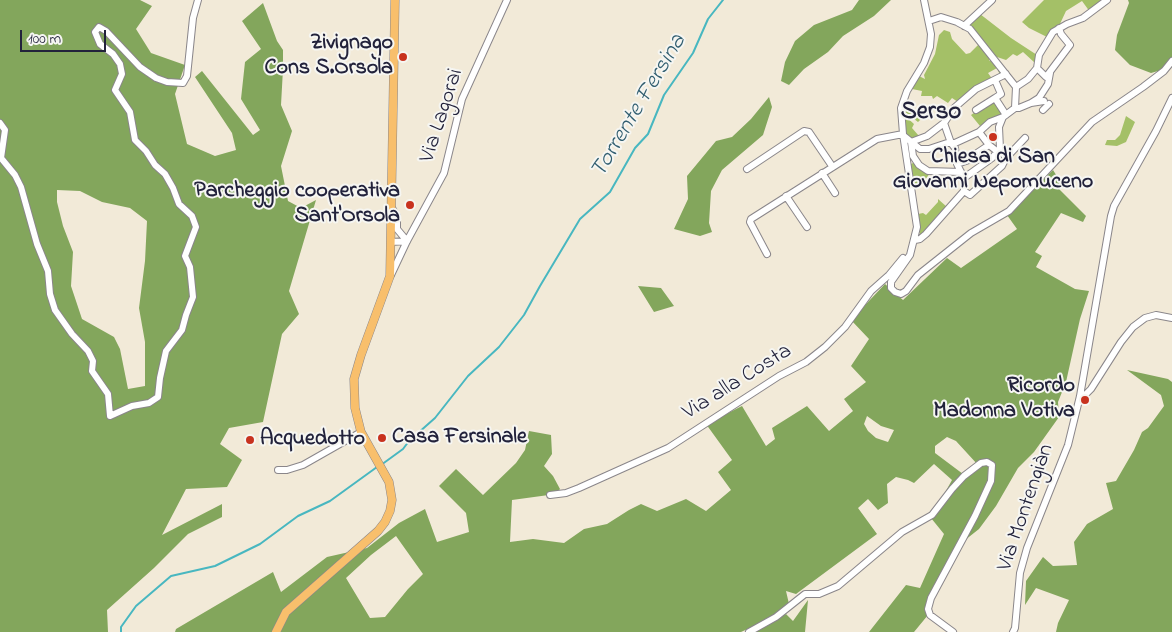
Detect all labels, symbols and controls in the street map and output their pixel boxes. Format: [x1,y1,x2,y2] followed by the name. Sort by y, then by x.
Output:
[22,20,109,52] scale bar
[28,28,61,50] text: 100 m
[586,30,694,184] water label: Torrente Fersina
[264,31,393,82] place label: Zivignago Cons S.Orsola
[397,51,409,63] marker: Zivignago Cons S.Orsola
[415,66,471,166] street label: Via Lagorai
[901,99,961,129] district label: Serso
[987,131,999,143] marker: Chiesa di San Giovanni Nepomuceno
[893,145,1093,196] place label: Chiesa di San Giovanni Nepomuceno
[194,179,400,230] place label: Parcheggio cooperativa Sant'Orsola
[404,199,416,211] marker: Parcheggio cooperativa Sant'Orsola
[679,339,797,427] street label: Via alla Costa
[933,374,1075,426] place label: Ricordo Madonna Votiva
[1079,394,1091,406] marker: Ricordo Madonna Votiva
[392,425,527,451] place label: Casa Fersinale
[260,427,365,453] place label: Acquedotto
[376,432,388,444] marker: Casa Fersinale
[244,434,256,446] marker: Acquedotto
[993,441,1061,575] street label: Via Montengiàn

